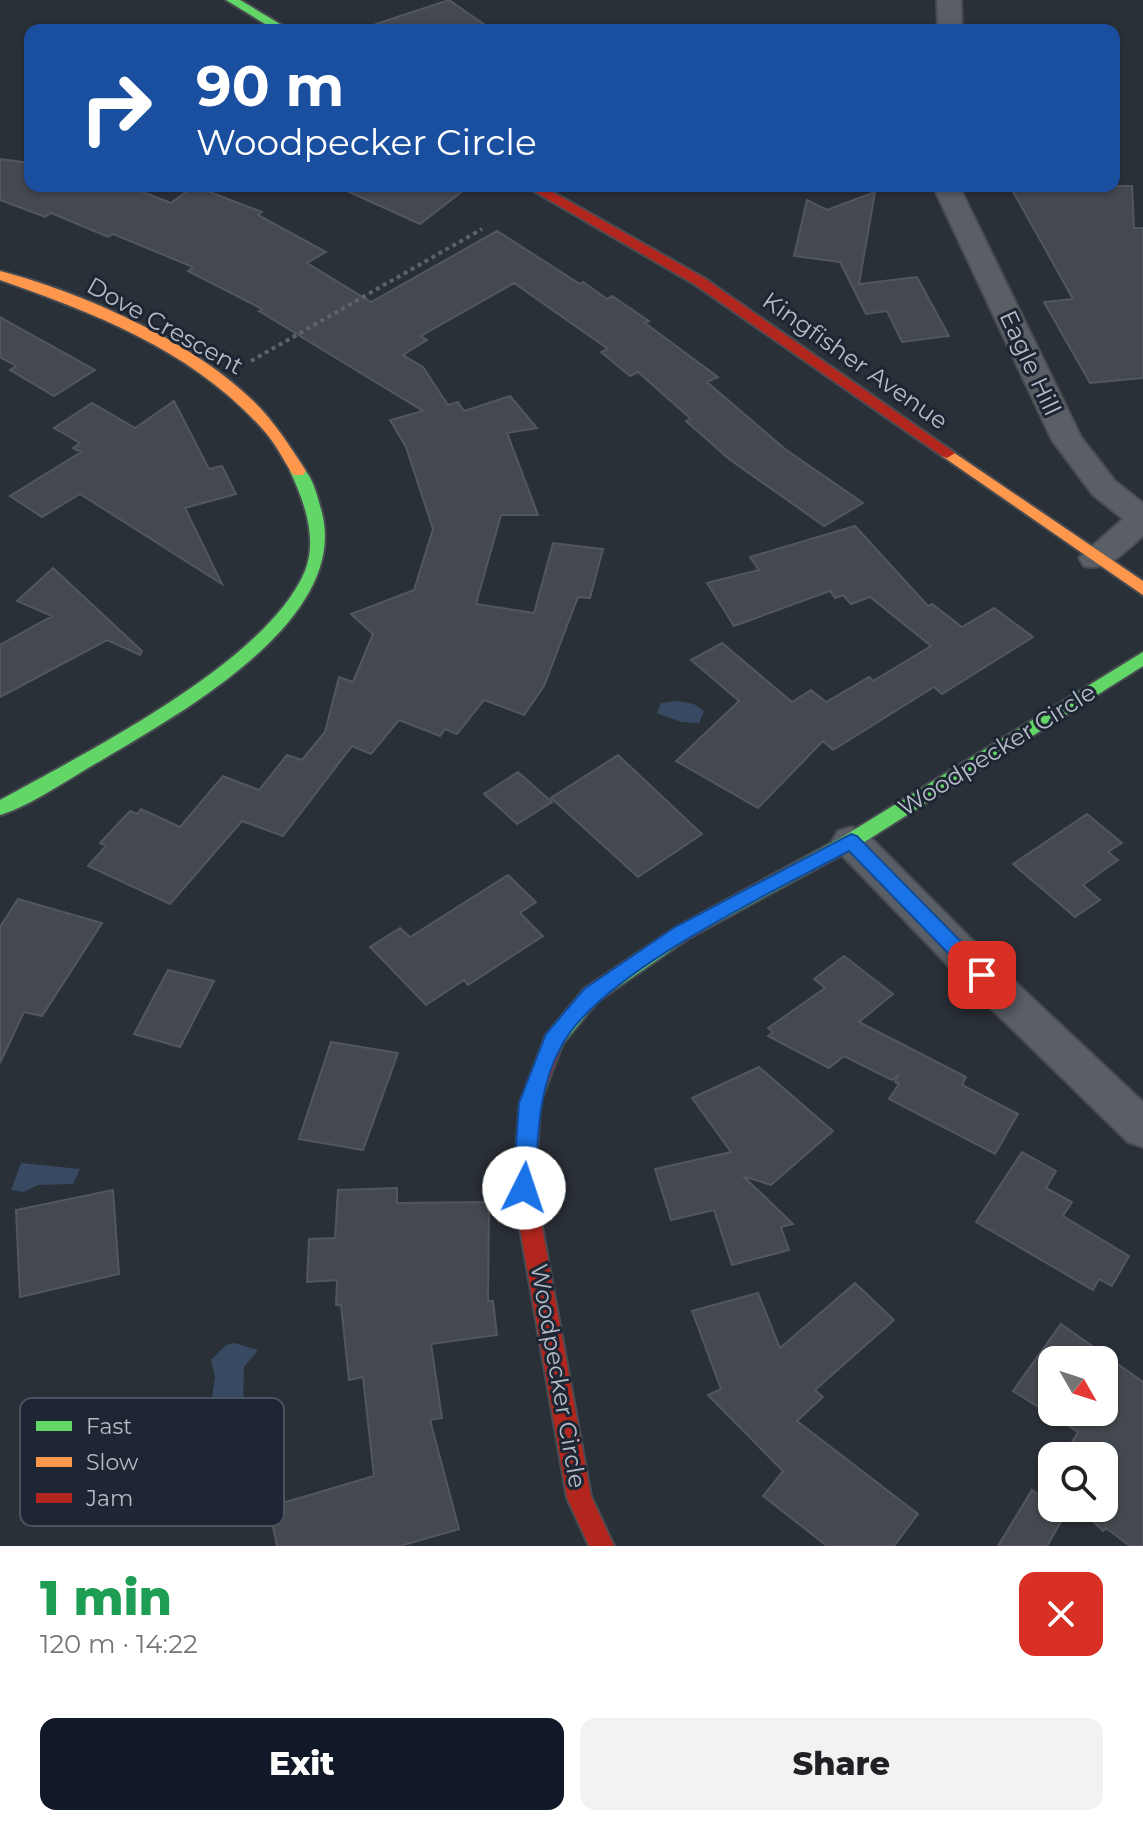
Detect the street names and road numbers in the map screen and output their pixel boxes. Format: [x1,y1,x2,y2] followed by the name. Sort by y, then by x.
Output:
[82,271,249,381] street label: Dove Crescent
[757,286,954,435] street label: Kingfisher Avenue
[994,306,1067,420] street label: Eagle Hill
[893,677,1101,822] street label: Woodpecker Circle
[524,1262,592,1490] street label: Woodpecker Circle

